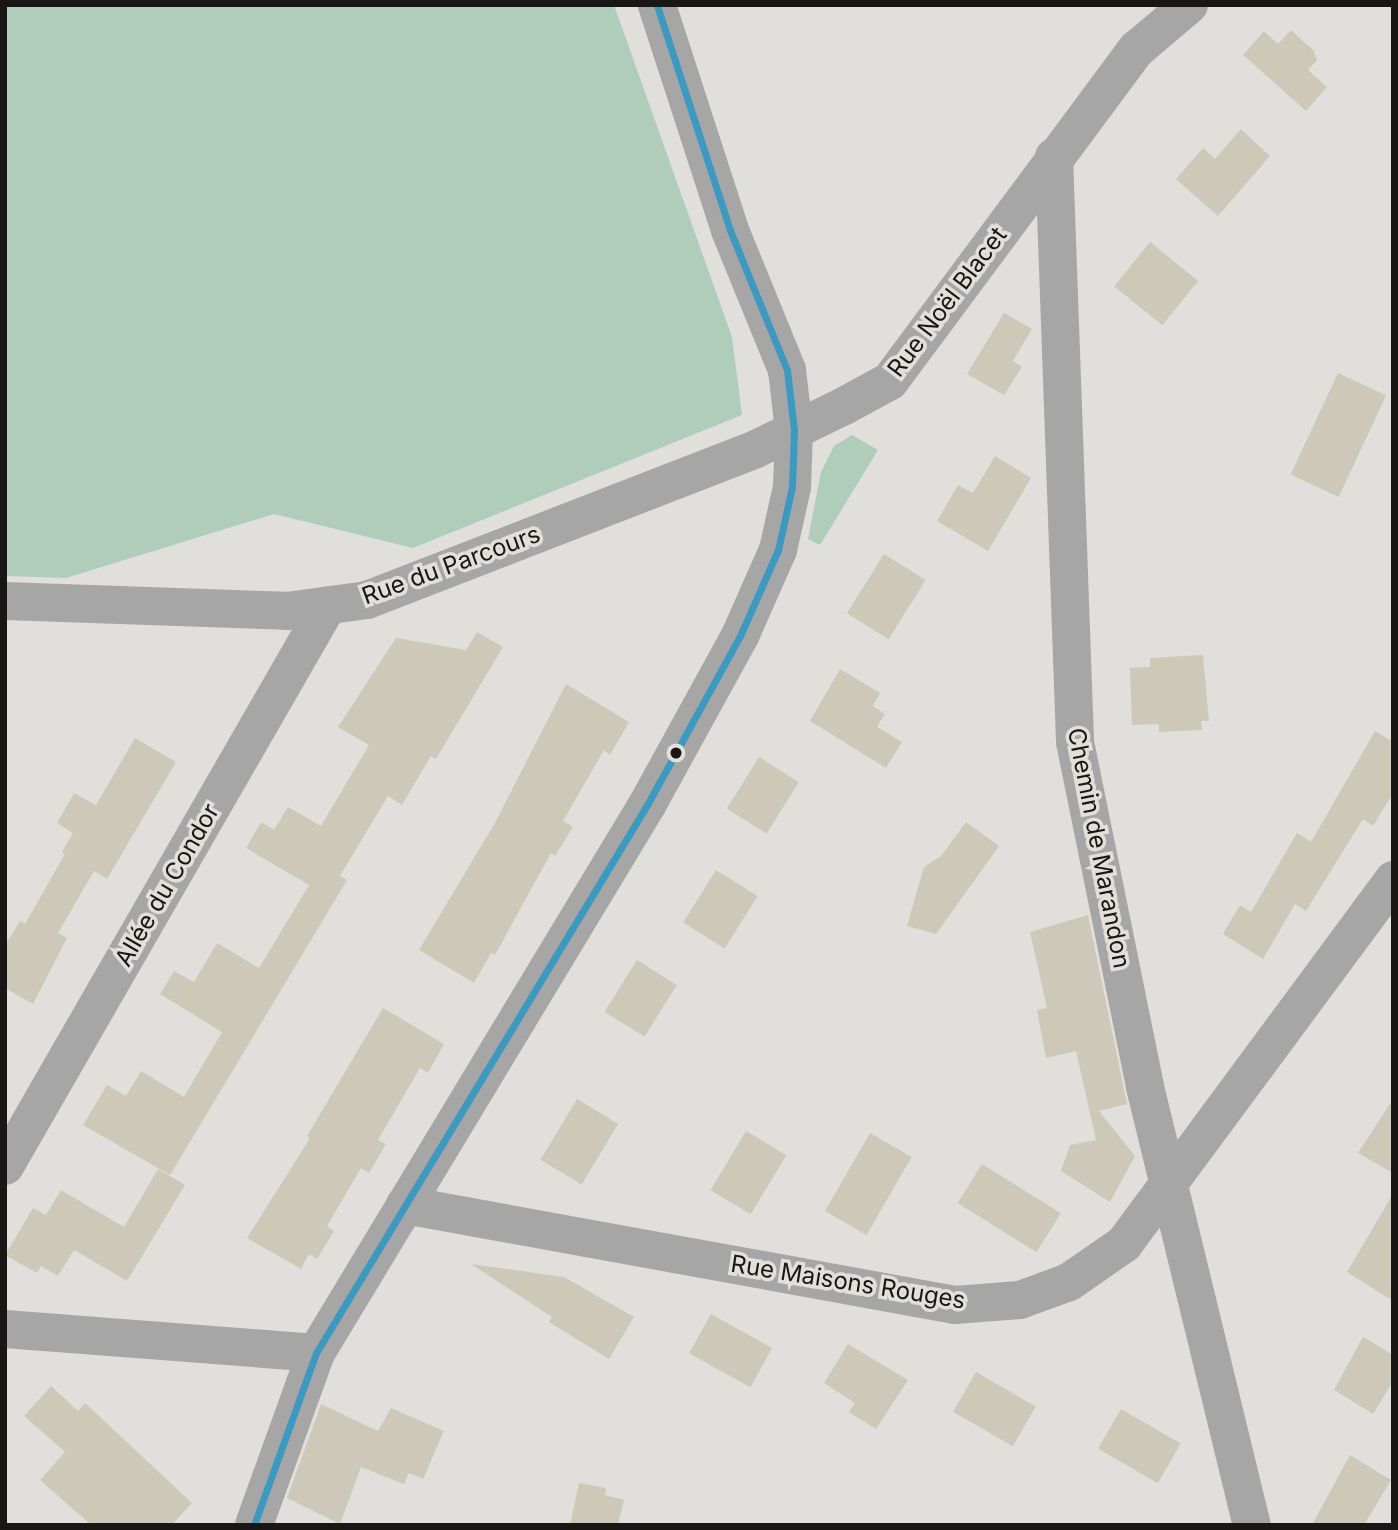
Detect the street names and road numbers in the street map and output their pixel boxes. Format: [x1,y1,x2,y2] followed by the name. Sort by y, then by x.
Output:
[881,221,1013,383] street label: Rue Noël Blacet
[358,519,544,611] street label: Rue du Parcours
[1062,725,1136,971] street label: Chemin de Marandon
[109,799,225,971] street label: Allée du Condor
[729,1249,967,1315] street label: Rue Maisons Rouges

